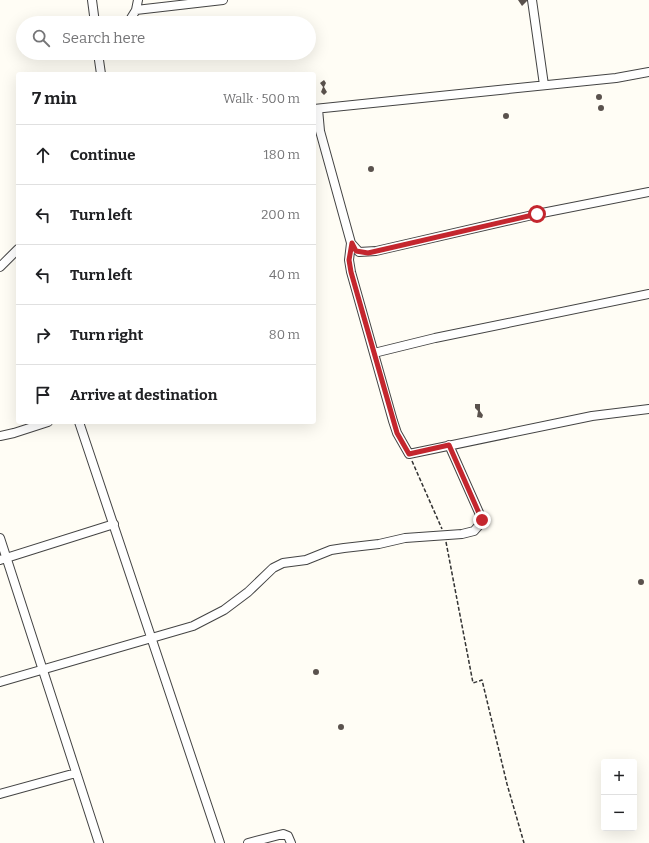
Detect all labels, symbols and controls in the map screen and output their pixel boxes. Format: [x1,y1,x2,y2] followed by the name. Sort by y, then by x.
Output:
[16,16,316,60] search box
[30,27,52,49] icon: search
[62,29,145,47] text: Search here
[32,88,77,109] text: 7 min
[223,91,300,106] text: Walk · 500 m
[32,144,54,166] icon: ahead
[70,146,136,164] text: Continue
[264,147,300,162] text: 180 m
[32,204,54,226] icon: left
[528,205,546,223] route start
[70,206,132,224] text: Turn left
[261,207,300,222] text: 200 m
[32,264,54,286] icon: left
[70,266,132,284] text: Turn left
[269,267,300,282] text: 40 m
[32,324,54,346] icon: right
[70,326,143,344] text: Turn right
[269,327,300,342] text: 80 m
[32,384,54,406] icon: arrive
[70,386,217,404] text: Arrive at destination
[473,511,491,529] route end
[601,759,637,831] map controls
[601,759,637,795] button: +
[601,795,637,831] button: −

